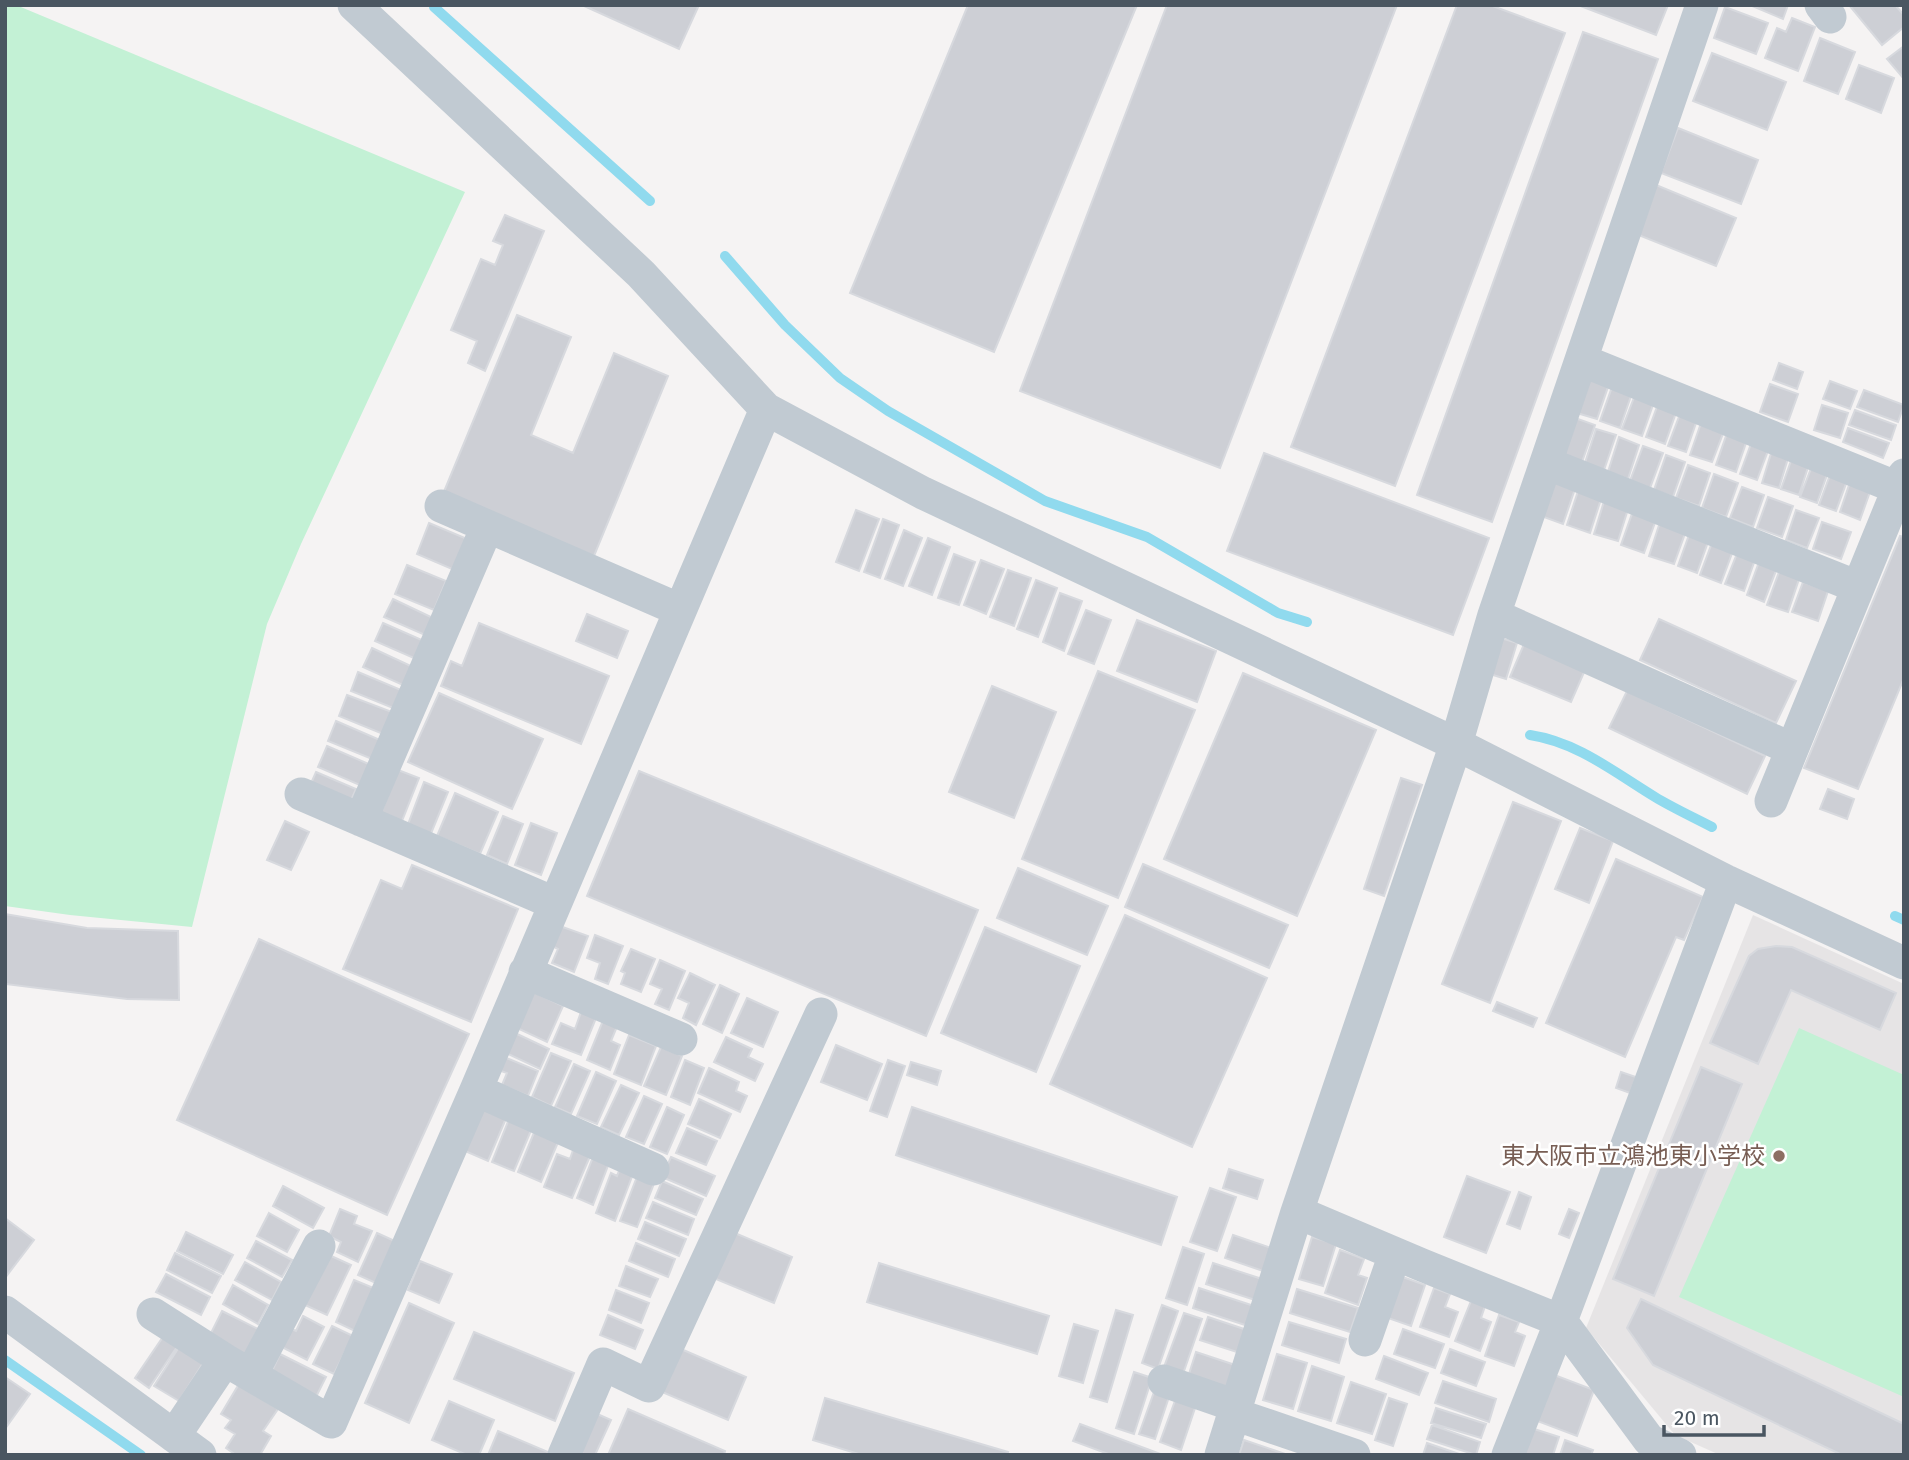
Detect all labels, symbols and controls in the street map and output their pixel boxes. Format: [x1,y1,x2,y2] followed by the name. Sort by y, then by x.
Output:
[1501,1142,1765,1170] place label: 東大阪市立鴻池東小学校
[1771,1148,1787,1164] marker: 東大阪市立鴻池東小学校
[1664,1394,1764,1438] scale bar
[1674,1405,1720,1431] text: 20 m

